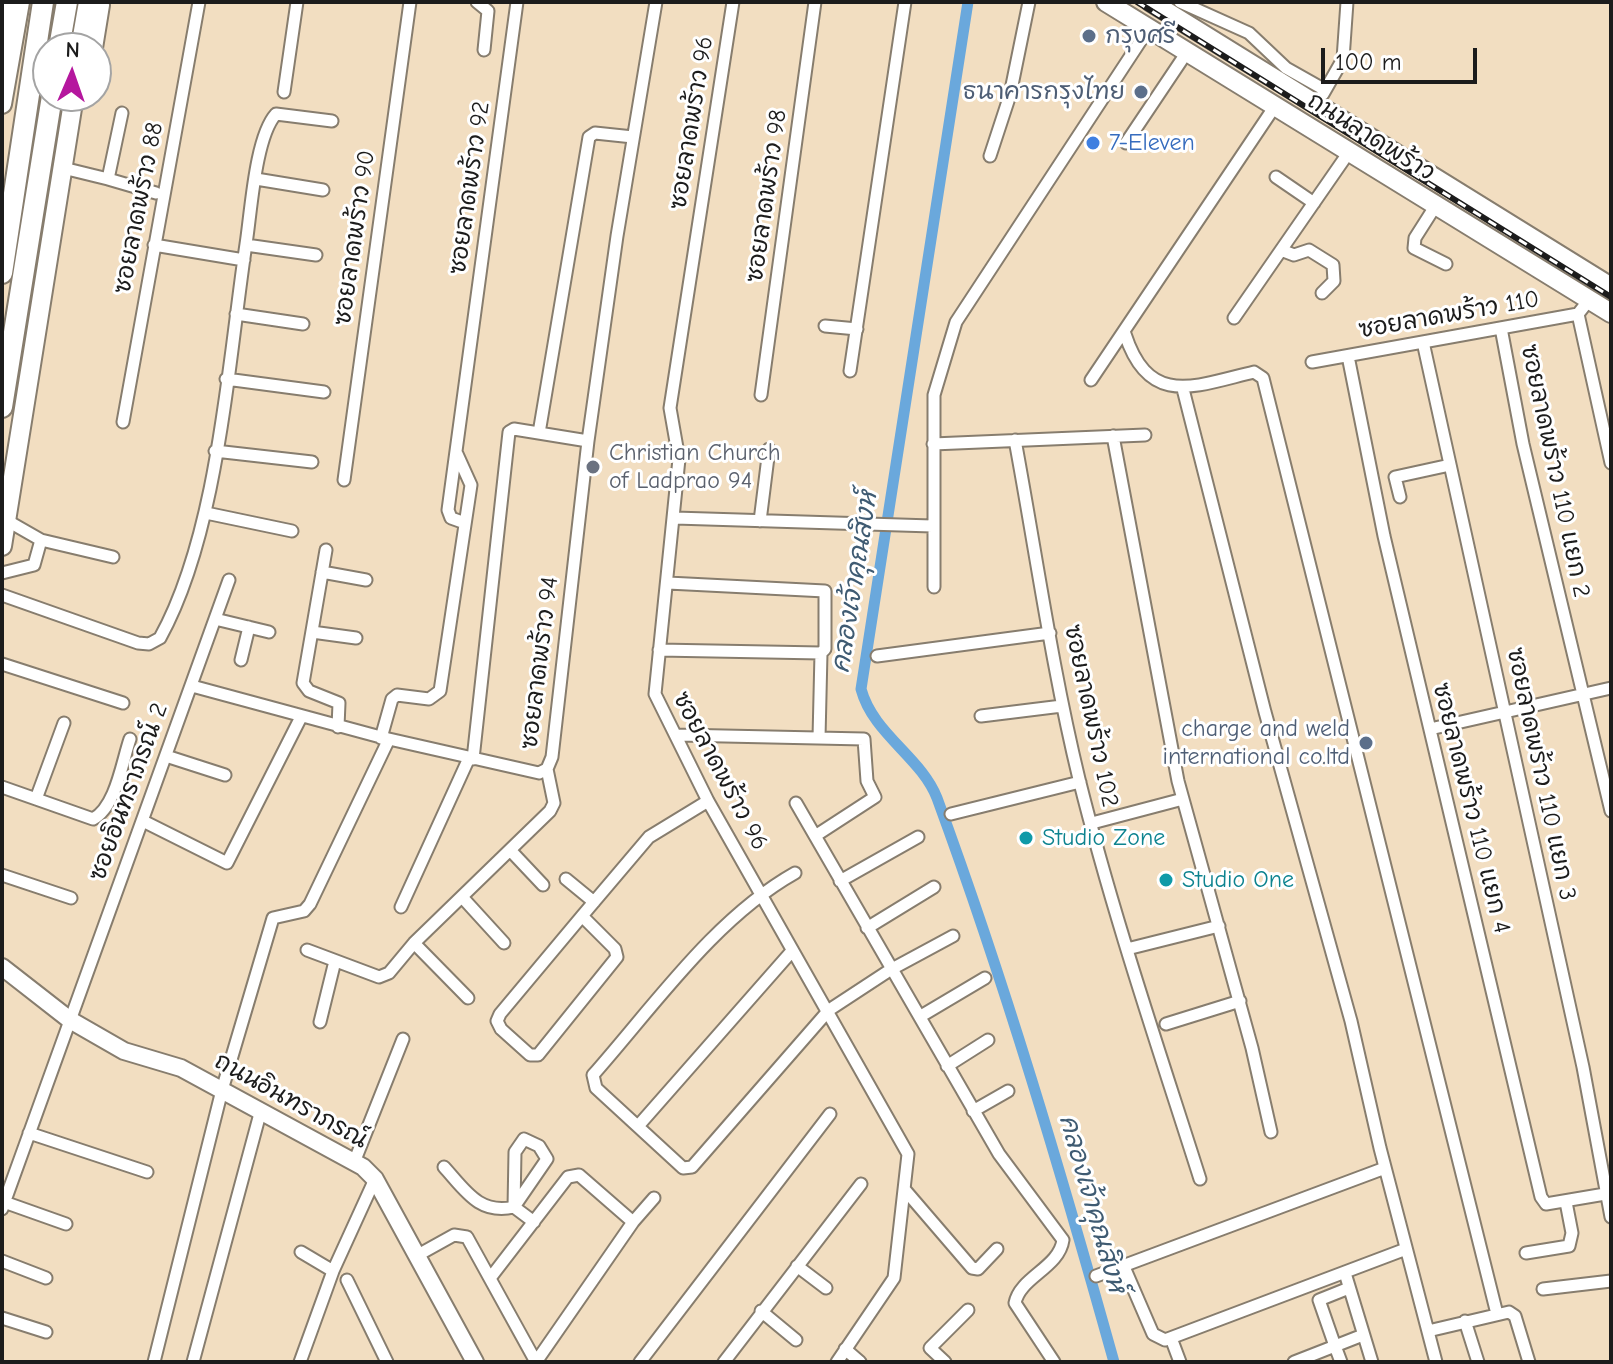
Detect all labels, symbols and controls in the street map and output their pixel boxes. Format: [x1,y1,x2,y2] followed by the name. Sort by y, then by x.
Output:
[1105,22,1176,50] place label: กรุงศรี
[1080,27,1098,45] marker: กรุงศรี
[32,32,112,112] north arrow
[1325,32,1481,82] scale bar
[664,34,720,212] street label: ซอยลาดพร้าว 96
[65,37,80,63] text: N
[1335,48,1402,76] text: 100 m
[963,78,1125,106] place label: ธนาคารกรุงไทย
[1132,83,1150,101] marker: ธนาคารกรุงไทย
[1302,86,1440,188] street label: ถนนลาดพร้าว
[444,100,496,276] street label: ซอยลาดพร้าว 92
[741,108,793,284] street label: ซอยลาดพร้าว 98
[108,120,170,296] street label: ซอยลาดพร้าว 88
[1109,129,1195,157] place label: 7-Eleven
[1084,134,1102,152] marker: 7-Eleven
[328,149,382,327] street label: ซอยลาดพร้าว 90
[1356,285,1542,345] street label: ซอยลาดพร้าว 110
[1514,342,1596,600] street label: ซอยลาดพร้าว 110 แยก 2
[609,439,781,495] place label: Christian Church of Ladprao 94
[584,458,602,476] marker: Christian Church of Ladprao 94
[825,489,885,675] water label: คลองเจ้าคุณสิงห์
[515,575,565,751] street label: ซอยลาดพร้าว 94
[1058,622,1124,810] street label: ซอยลาดพร้าว 102
[1500,645,1582,903] street label: ซอยลาดพร้าว 110 แยก 3
[1426,680,1516,936] street label: ซอยลาดพร้าว 110 แยก 4
[666,687,774,855] street label: ซอยลาดพร้าว 96
[83,699,175,885] street label: ซอยอินทราภรณ์ 2
[1162,715,1350,771] place label: charge and weld international co.ltd
[1357,734,1375,752] marker: charge and weld international co.ltd
[1042,824,1165,852] place label: Studio Zone
[1017,829,1035,847] marker: Studio Zone
[1182,866,1294,894] place label: Studio One
[1157,871,1175,889] marker: Studio One
[209,1047,373,1155] street label: ถนนอินทราภรณ์
[1052,1111,1132,1297] water label: คลองเจ้าคุณสิงห์

